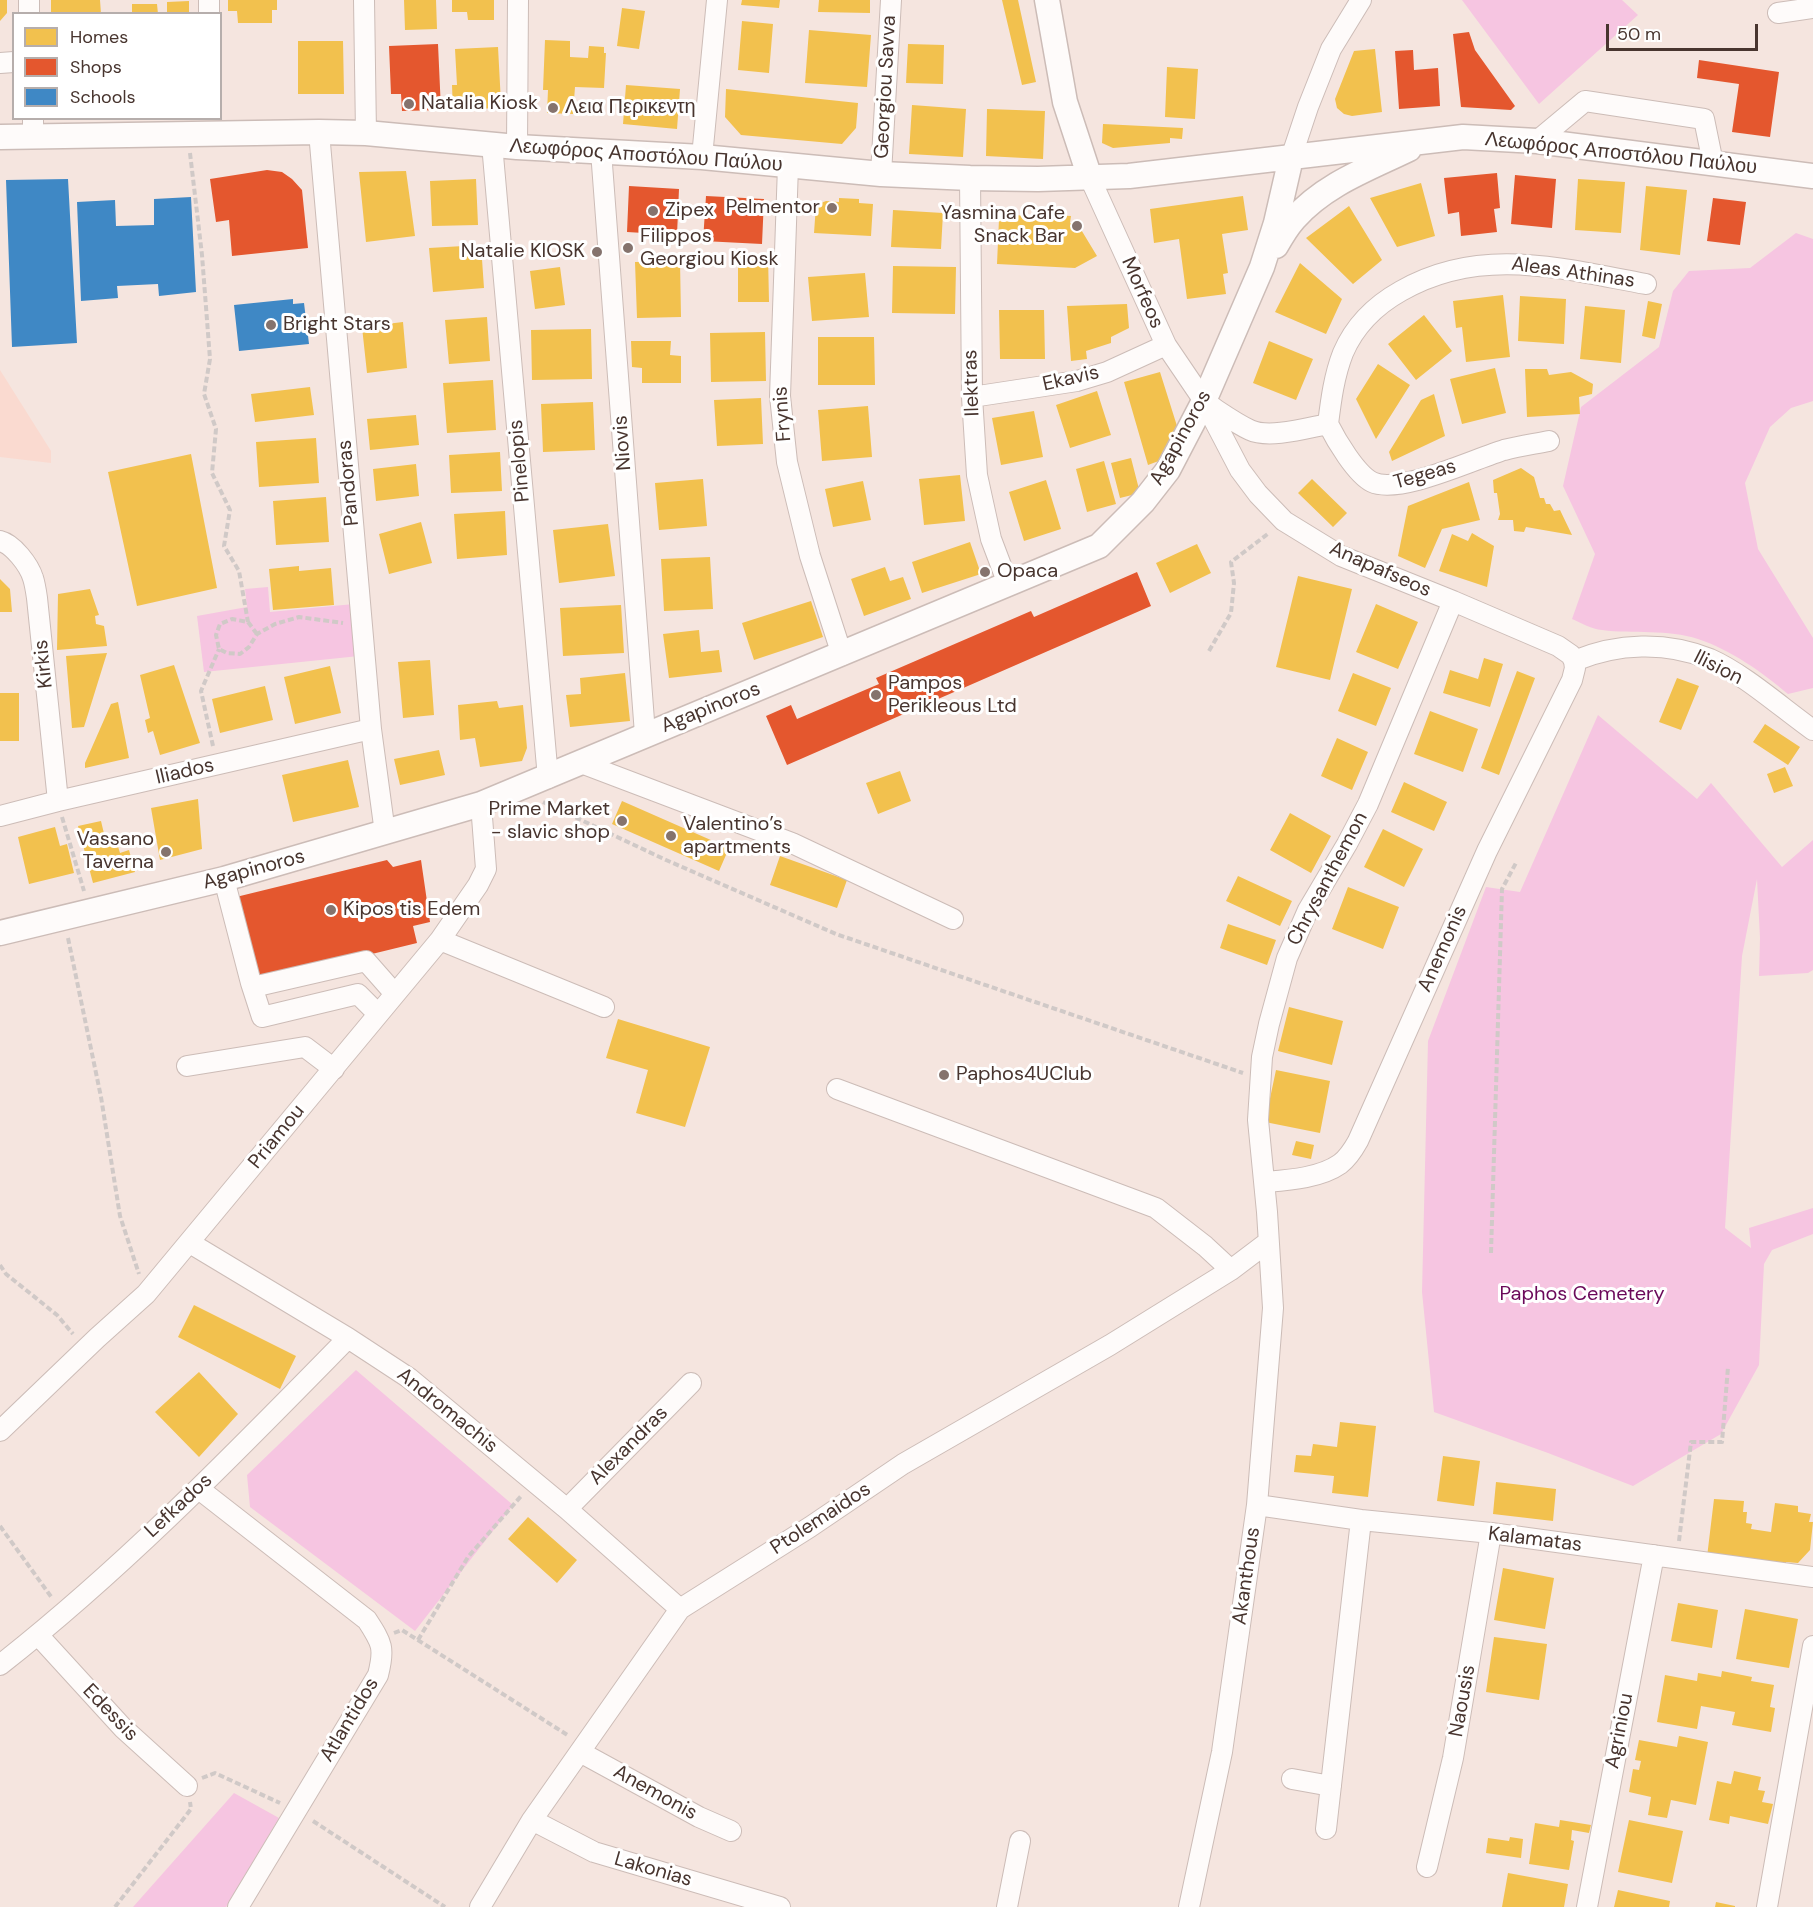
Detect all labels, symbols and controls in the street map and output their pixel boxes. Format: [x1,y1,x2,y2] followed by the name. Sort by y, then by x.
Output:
[12,12,222,120] legend
[1609,12,1760,50] scale bar
[870,15,902,159] street label: Georgiou Savva
[1617,22,1661,46] text: 50 m
[70,25,128,49] text: Homes
[70,55,122,79] text: Shops
[70,85,135,109] text: Schools
[421,92,538,116] place label: Natalia Kiosk
[565,96,696,120] place label: Λεια Περικεντη
[402,97,416,111] marker: Natalia Kiosk
[546,101,560,115] marker: Λεια Περικεντη
[1484,128,1758,180] street label: Λεωφόρος Αποστόλου Παύλου
[509,134,783,178] street label: Λεωφόρος Αποστόλου Παύλου
[726,196,820,220] place label: Pelmentor
[665,199,714,223] place label: Zipex
[825,201,839,215] marker: Pelmentor
[941,202,1065,249] place label: Yasmina Cafe Snack Bar
[646,204,660,218] marker: Zipex
[1070,219,1084,233] marker: Yasmina Cafe Snack Bar
[640,225,779,272] place label: Filippos Georgiou Kiosk
[461,240,585,264] place label: Natalie KIOSK
[621,241,635,255] marker: Filippos Georgiou Kiosk
[590,245,604,259] marker: Natalie KIOSK
[1510,252,1636,294] street label: Aleas Athinas
[1116,254,1168,332] street label: Morfeos
[283,313,391,337] place label: Bright Stars
[264,318,278,332] marker: Bright Stars
[959,349,985,417] street label: Ilektras
[1040,361,1102,397] street label: Ekavis
[769,385,797,443] street label: Frynis
[1145,386,1217,490] street label: Agapinoros
[609,415,637,471] street label: Niovis
[504,419,536,503] street label: Pinelopis
[333,439,365,527] street label: Pandoras
[1391,455,1459,495] street label: Tegeas
[1325,537,1435,603] street label: Anapafseos
[997,560,1058,584] place label: Opaca
[978,565,992,579] marker: Opaca
[30,638,58,690] street label: Kirkis
[1689,645,1747,691] street label: Ilision
[888,672,1017,719] place label: Pampos Perikleous Ltd
[658,677,764,739] street label: Agapinoros
[869,688,883,702] marker: Pampos Perikleous Ltd
[153,754,217,790] street label: Iliados
[488,798,610,845] place label: Prime Market - slavic shop
[1283,808,1373,950] street label: Chrysanthemon
[683,813,791,860] place label: Valentino’s apartments
[615,814,629,828] marker: Prime Market - slavic shop
[77,828,154,875] place label: Vassano Taverna
[664,829,678,843] marker: Valentino’s apartments
[159,845,173,859] marker: Vassano Taverna
[200,845,308,895] street label: Agapinoros
[343,898,480,922] place label: Kipos tis Edem
[1413,902,1473,996] street label: Anemonis
[324,903,338,917] marker: Kipos tis Edem
[956,1063,1092,1087] place label: Paphos4UClub
[937,1068,951,1082] marker: Paphos4UClub
[244,1100,310,1174] street label: Priamou
[1499,1283,1665,1307] park label: Paphos Cemetery
[392,1363,502,1459] street label: Andromachis
[585,1402,673,1490] street label: Alexandras
[140,1469,218,1543] street label: Lefkados
[766,1478,876,1560] street label: Ptolemaidos
[1487,1522,1583,1558] street label: Kalamatas
[1228,1526,1266,1626] street label: Akanthous
[1445,1663,1481,1739] street label: Naousis
[315,1673,385,1767] street label: Atlantidos
[77,1679,143,1747] street label: Edessis
[1601,1691,1639,1771] street label: Agriniou
[609,1760,701,1826] street label: Anemonis
[611,1847,695,1893] street label: Lakonias

